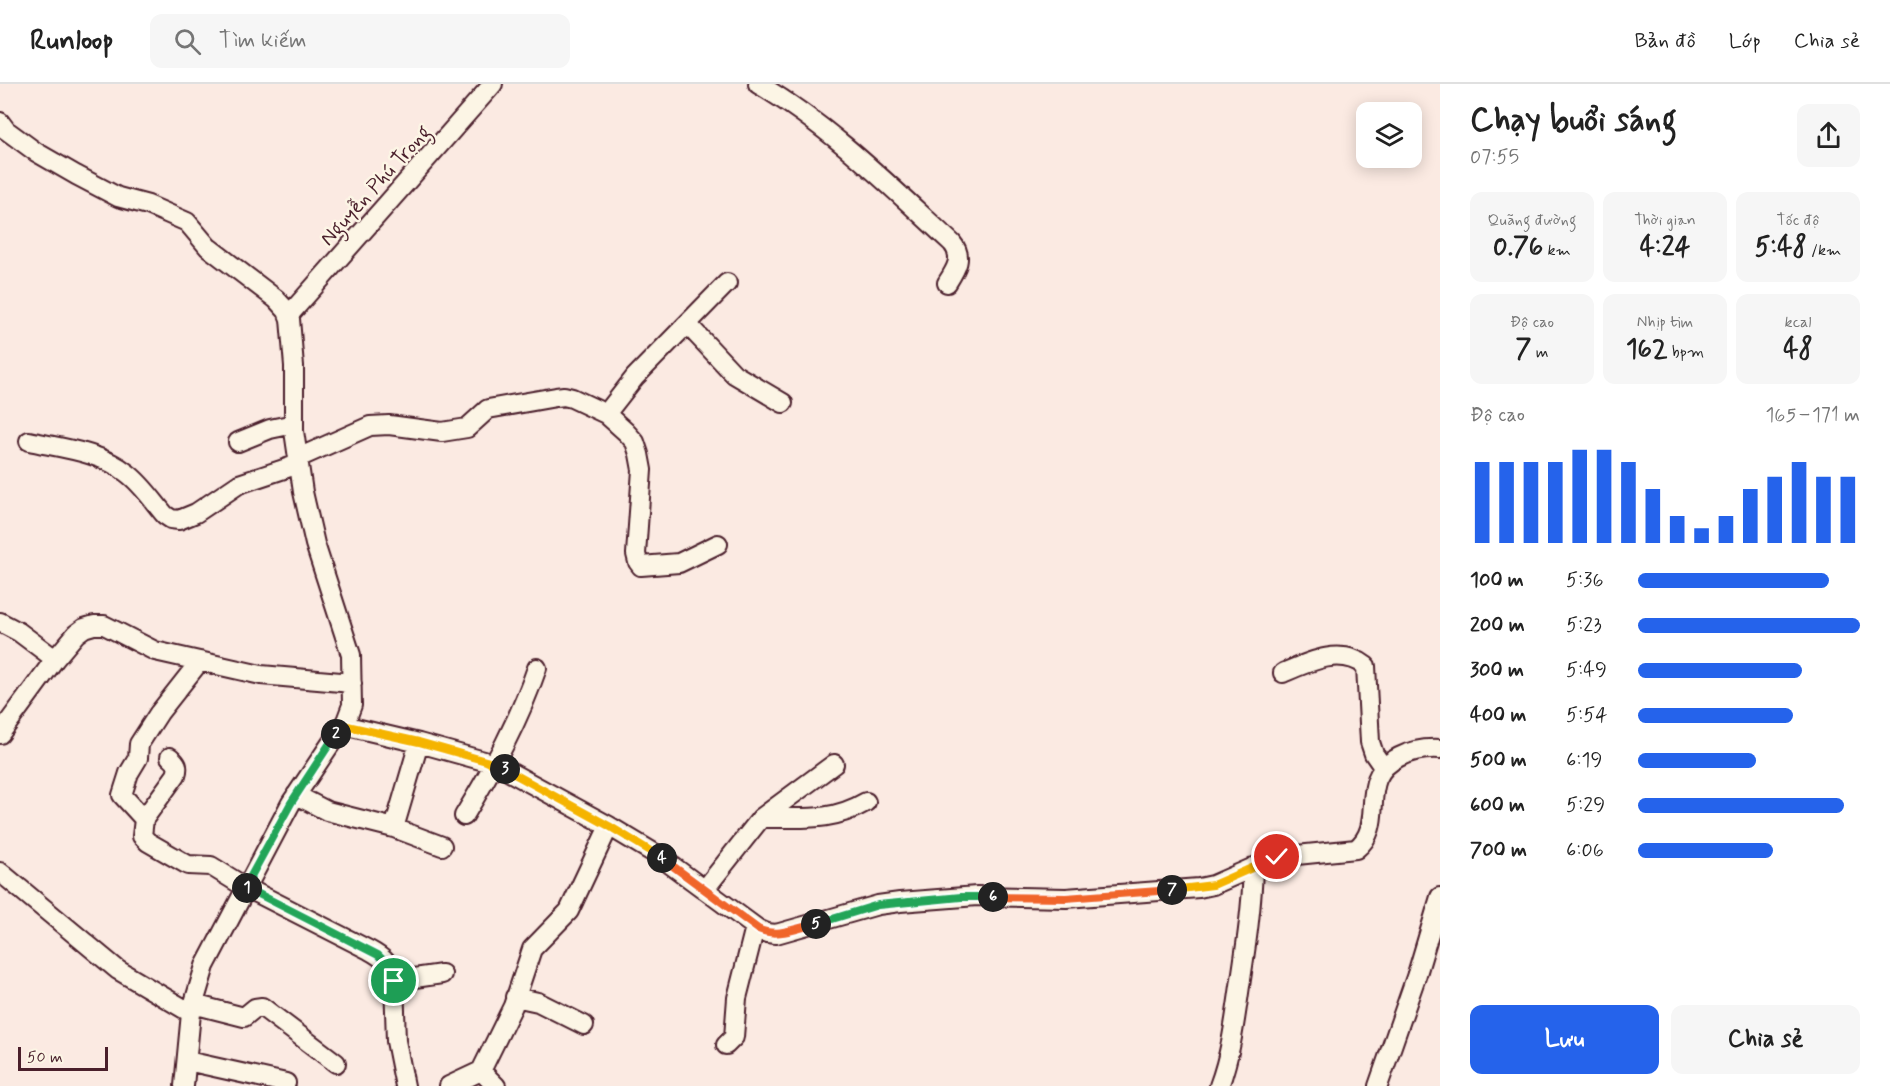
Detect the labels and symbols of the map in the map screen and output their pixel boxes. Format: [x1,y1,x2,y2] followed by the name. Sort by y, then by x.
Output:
[314,119,439,253] street label: Nguyễn Phú Trọng
[321,719,351,749] pin: 2
[490,754,520,784] pin: 3
[1251,831,1302,882] pin
[647,843,677,873] pin: 4
[232,873,262,903] pin: 1
[1157,875,1187,905] pin: 7
[978,882,1008,912] pin: 6
[801,909,831,939] pin: 5
[368,955,419,1006] pin
[18,1044,108,1072] scale bar

